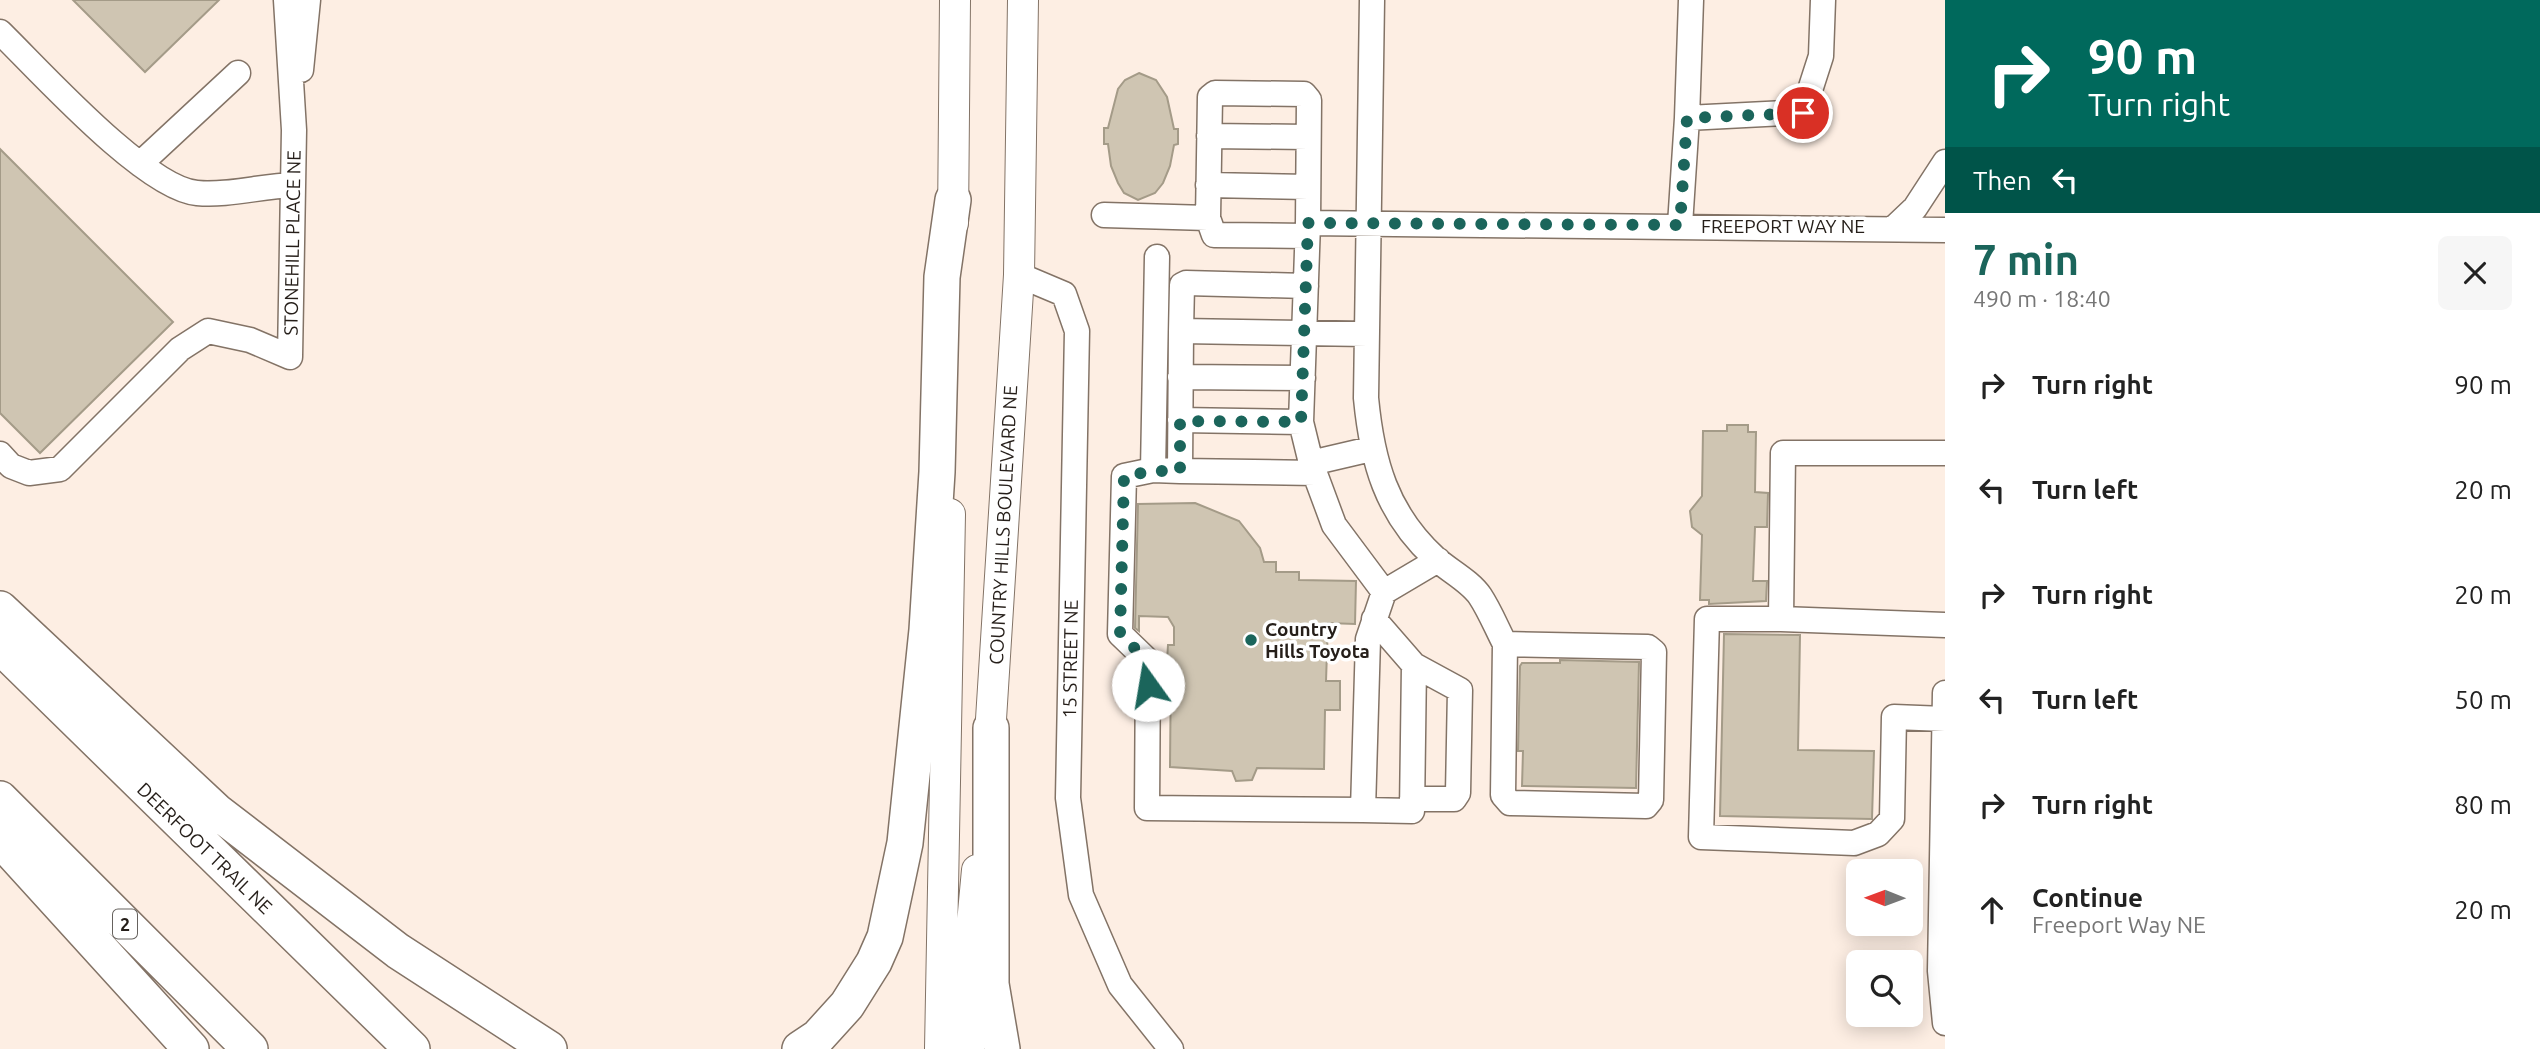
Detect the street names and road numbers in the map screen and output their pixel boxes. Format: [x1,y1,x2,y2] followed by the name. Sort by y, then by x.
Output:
[279,150,305,336] street label: STONEHILL PLACE NE
[1701,215,1865,237] street label: FREEPORT WAY NE
[985,385,1021,665] street label: COUNTRY HILLS BOULEVARD NE
[1058,600,1082,718] street label: 15 STREET NE
[133,778,277,918] street label: DEERFOOT TRAIL NE
[113,909,137,939] road number: 2

